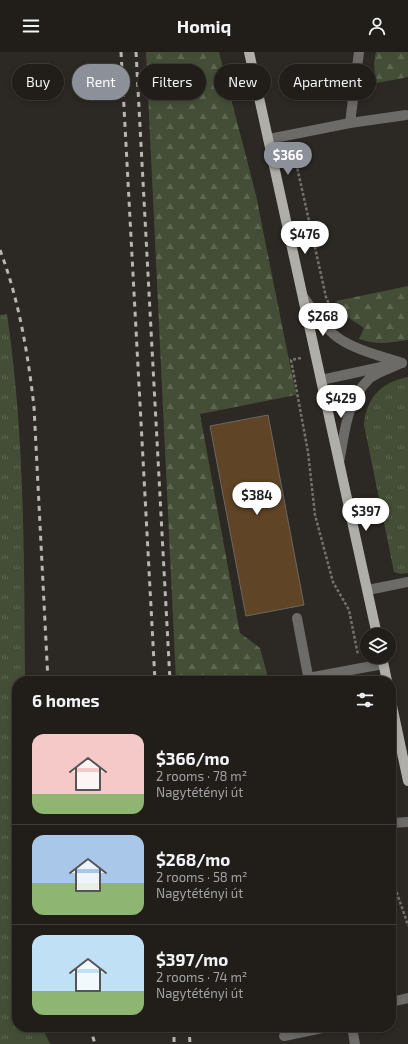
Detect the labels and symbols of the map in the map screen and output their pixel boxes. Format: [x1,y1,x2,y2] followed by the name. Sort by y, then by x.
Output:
[264,142,312,176] pin: $366
[281,221,329,255] pin: $476
[299,303,347,337] pin: $268
[317,385,365,419] pin: $429
[233,482,281,516] pin: $384
[342,498,390,532] pin: $397

